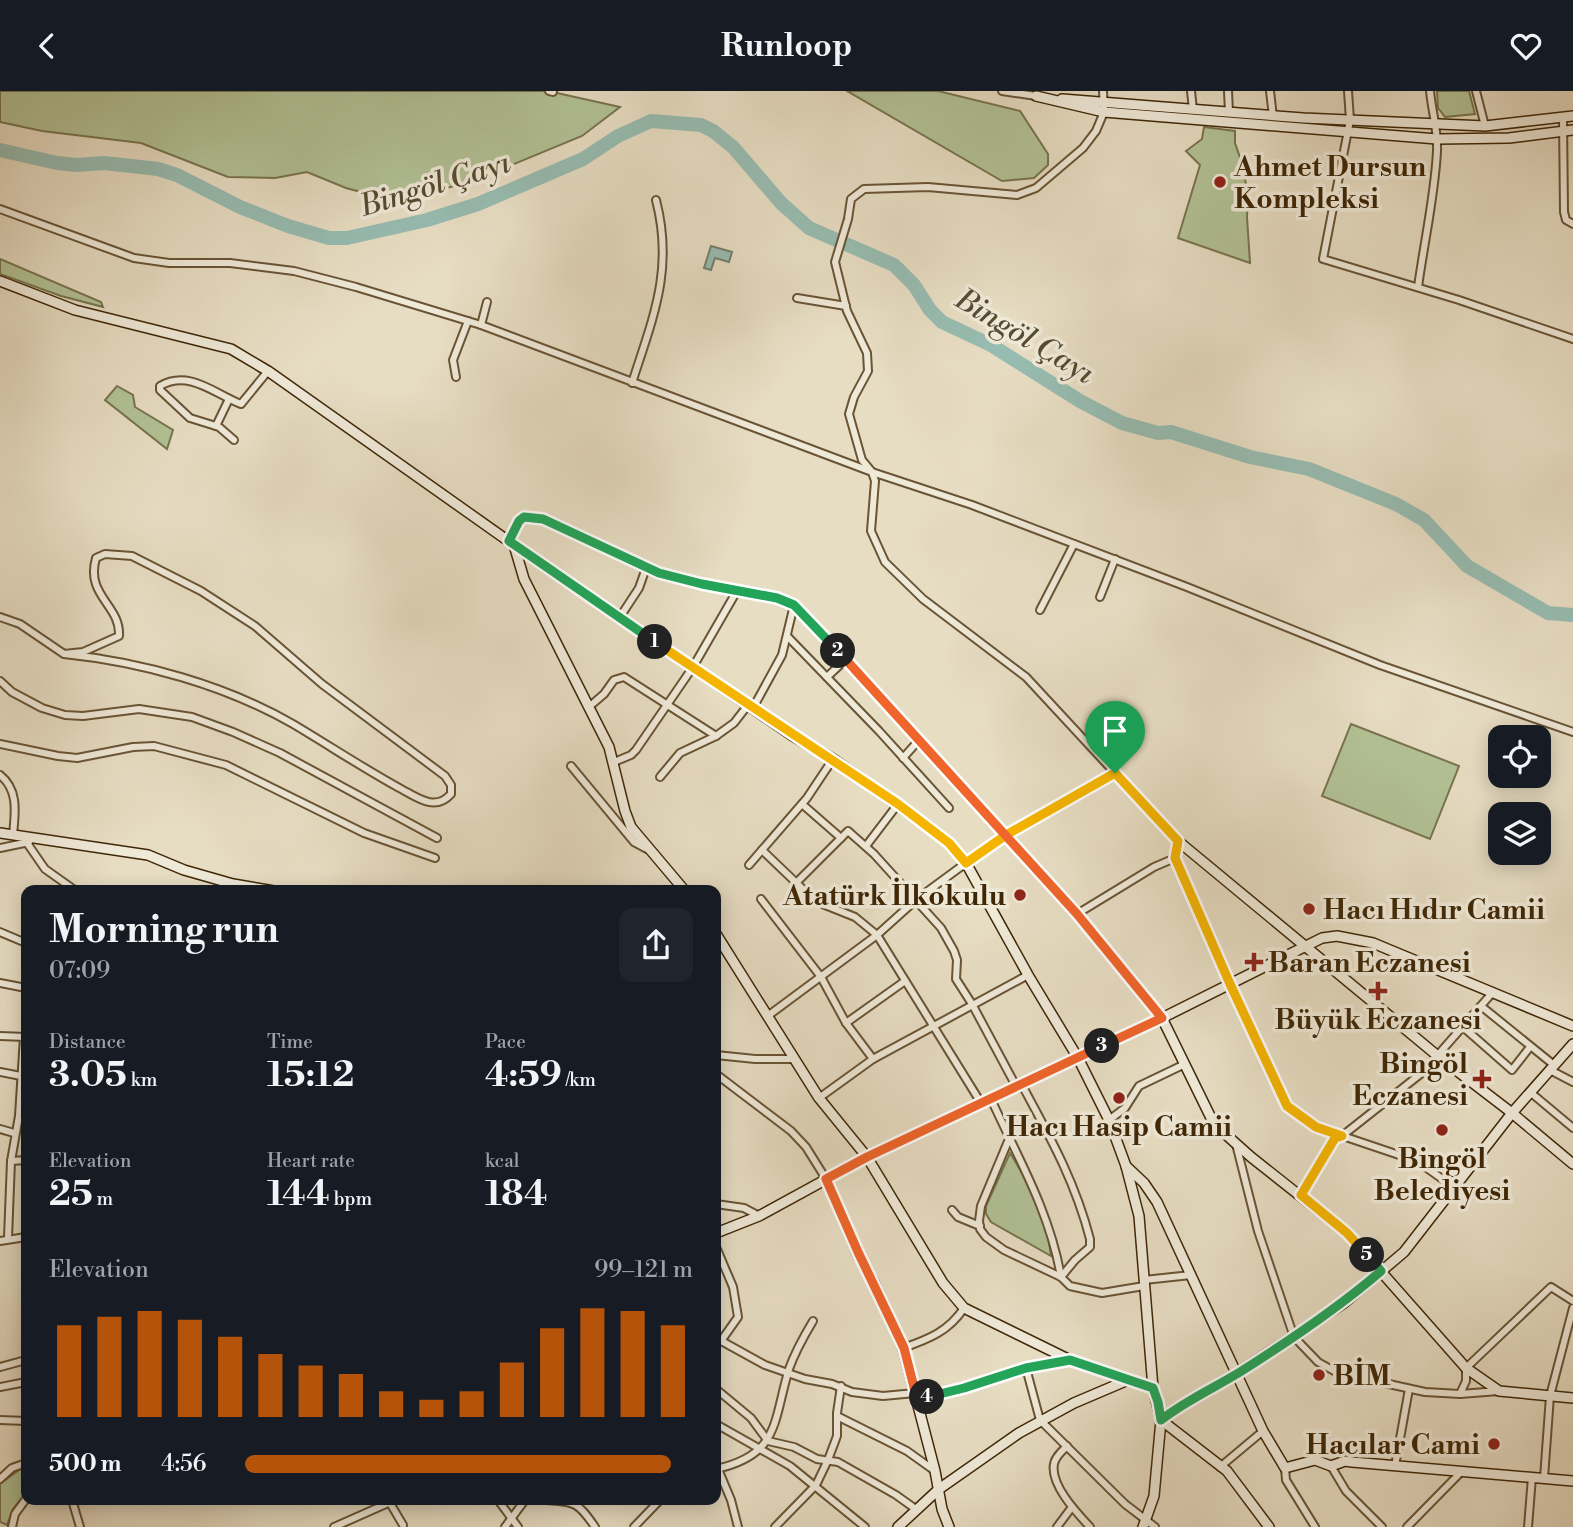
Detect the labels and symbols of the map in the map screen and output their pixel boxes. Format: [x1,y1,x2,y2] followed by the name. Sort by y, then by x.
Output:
[354,144,516,226] water label: Bingöl Çayı
[1233,150,1426,217] place label: Ahmet Dursun Kompleksi
[1212,174,1228,190] marker: Ahmet Dursun Kompleksi
[947,280,1102,394] water label: Bingöl Çayı
[638,625,672,659] pin: 1
[820,633,856,669] pin: 2
[1085,701,1145,773] pin
[782,877,1006,914] place label: Atatürk İlkokulu
[1012,887,1028,903] marker: Atatürk İlkokulu
[1323,893,1545,928] place label: Hacı Hıdır Camii
[1301,901,1317,917] marker: Hacı Hıdır Camii
[1268,946,1471,981] place label: Baran Eczanesi
[1246,954,1262,970] marker: Baran Eczanesi
[1370,983,1386,999] marker: Büyük Eczanesi
[1275,1003,1481,1038] place label: Büyük Eczanesi
[1084,1028,1120,1063] pin: 3
[1352,1047,1468,1114] place label: Bingöl Eczanesi
[1474,1071,1490,1087] marker: Bingöl Eczanesi
[1111,1090,1127,1106] marker: Hacı Hasip Camii
[1006,1110,1232,1145] place label: Hacı Hasip Camii
[1434,1122,1450,1138] marker: Bingöl Belediyesi
[1374,1142,1510,1209] place label: Bingöl Belediyesi
[1350,1237,1384,1273] pin: 5
[1333,1357,1391,1394] place label: BİM
[1311,1367,1327,1383] marker: BİM
[909,1379,944,1415] pin: 4
[1306,1428,1480,1463] place label: Hacılar Cami
[1486,1436,1502,1452] marker: Hacılar Cami

